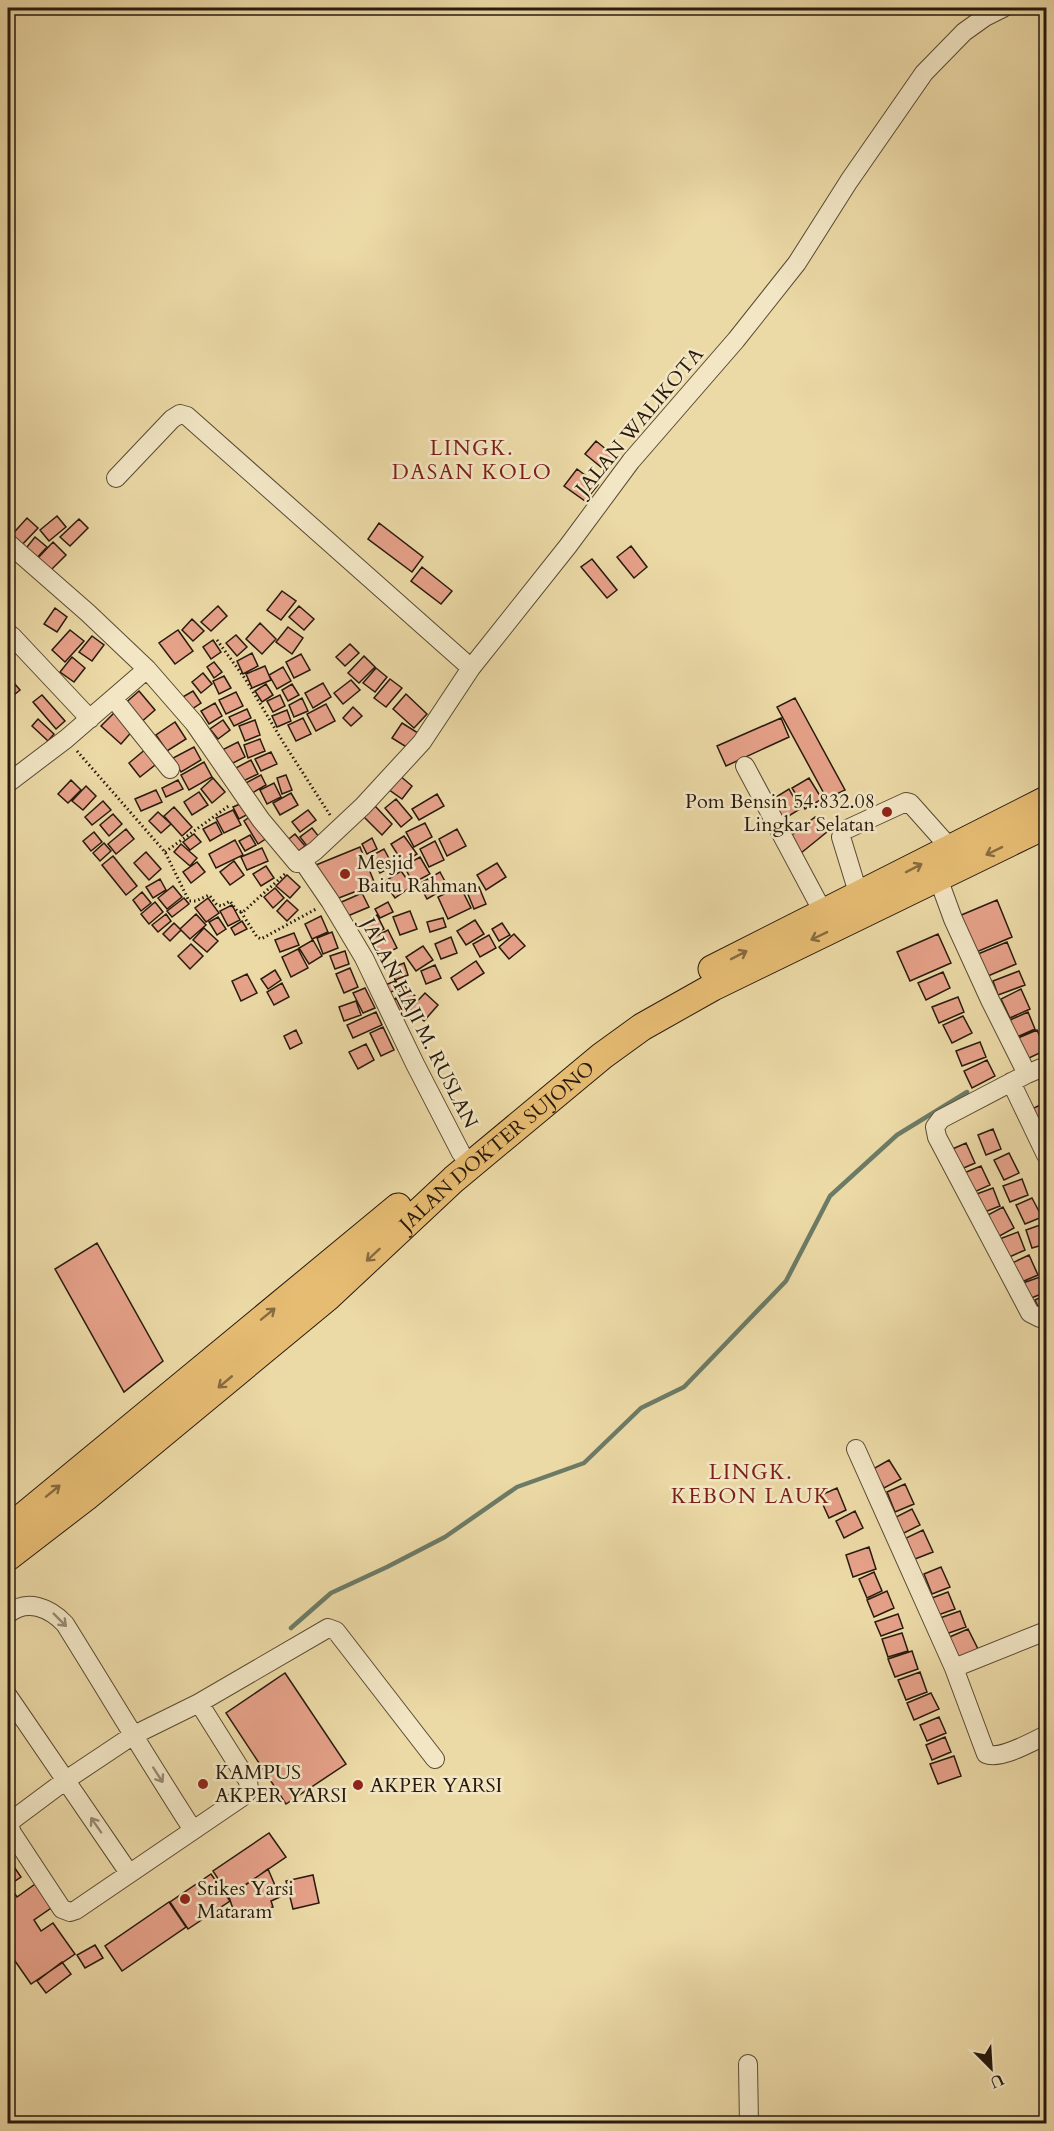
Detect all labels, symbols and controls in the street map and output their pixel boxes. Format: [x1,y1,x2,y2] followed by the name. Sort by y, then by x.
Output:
[567,341,710,504] street label: JALAN WALIKOTA
[392,434,552,487] district label: LINGK. DASAN KOLO
[685,788,876,838] place label: Pom Bensin 54.832.08 Lingkar Selatan
[880,805,894,819] marker: Pom Bensin 54.832.08 Lingkar Selatan
[985,845,1003,857] one-way arrow
[357,849,479,899] place label: Mesjid Baitu Rahman
[904,861,922,873] one-way arrow
[338,867,352,881] marker: Mesjid Baitu Rahman
[353,911,484,1133] street label: JALAN HAJI M. RUSLAN
[810,931,828,943] one-way arrow
[730,948,748,960] one-way arrow
[391,1055,600,1240] street label: JALAN DOKTER SUJONO
[365,1248,380,1262] one-way arrow
[260,1308,276,1321] one-way arrow
[218,1375,233,1389] one-way arrow
[671,1458,831,1511] district label: LINGK. KEBON LAUK
[45,1485,61,1498] one-way arrow
[52,1612,67,1627] one-way arrow
[215,1759,347,1809] place label: KAMPUS AKPER YARSI
[151,1767,164,1784] one-way arrow
[370,1772,502,1799] place label: AKPER YARSI
[196,1777,210,1791] marker: KAMPUS AKPER YARSI
[351,1778,365,1792] marker: AKPER YARSI
[90,1817,102,1833] one-way arrow
[197,1875,294,1925] place label: Stikes Yarsi Mataram
[178,1892,192,1906] marker: Stikes Yarsi Mataram
[961,2038,1021,2098] north arrow
[986,2068,1007,2093] text: U

